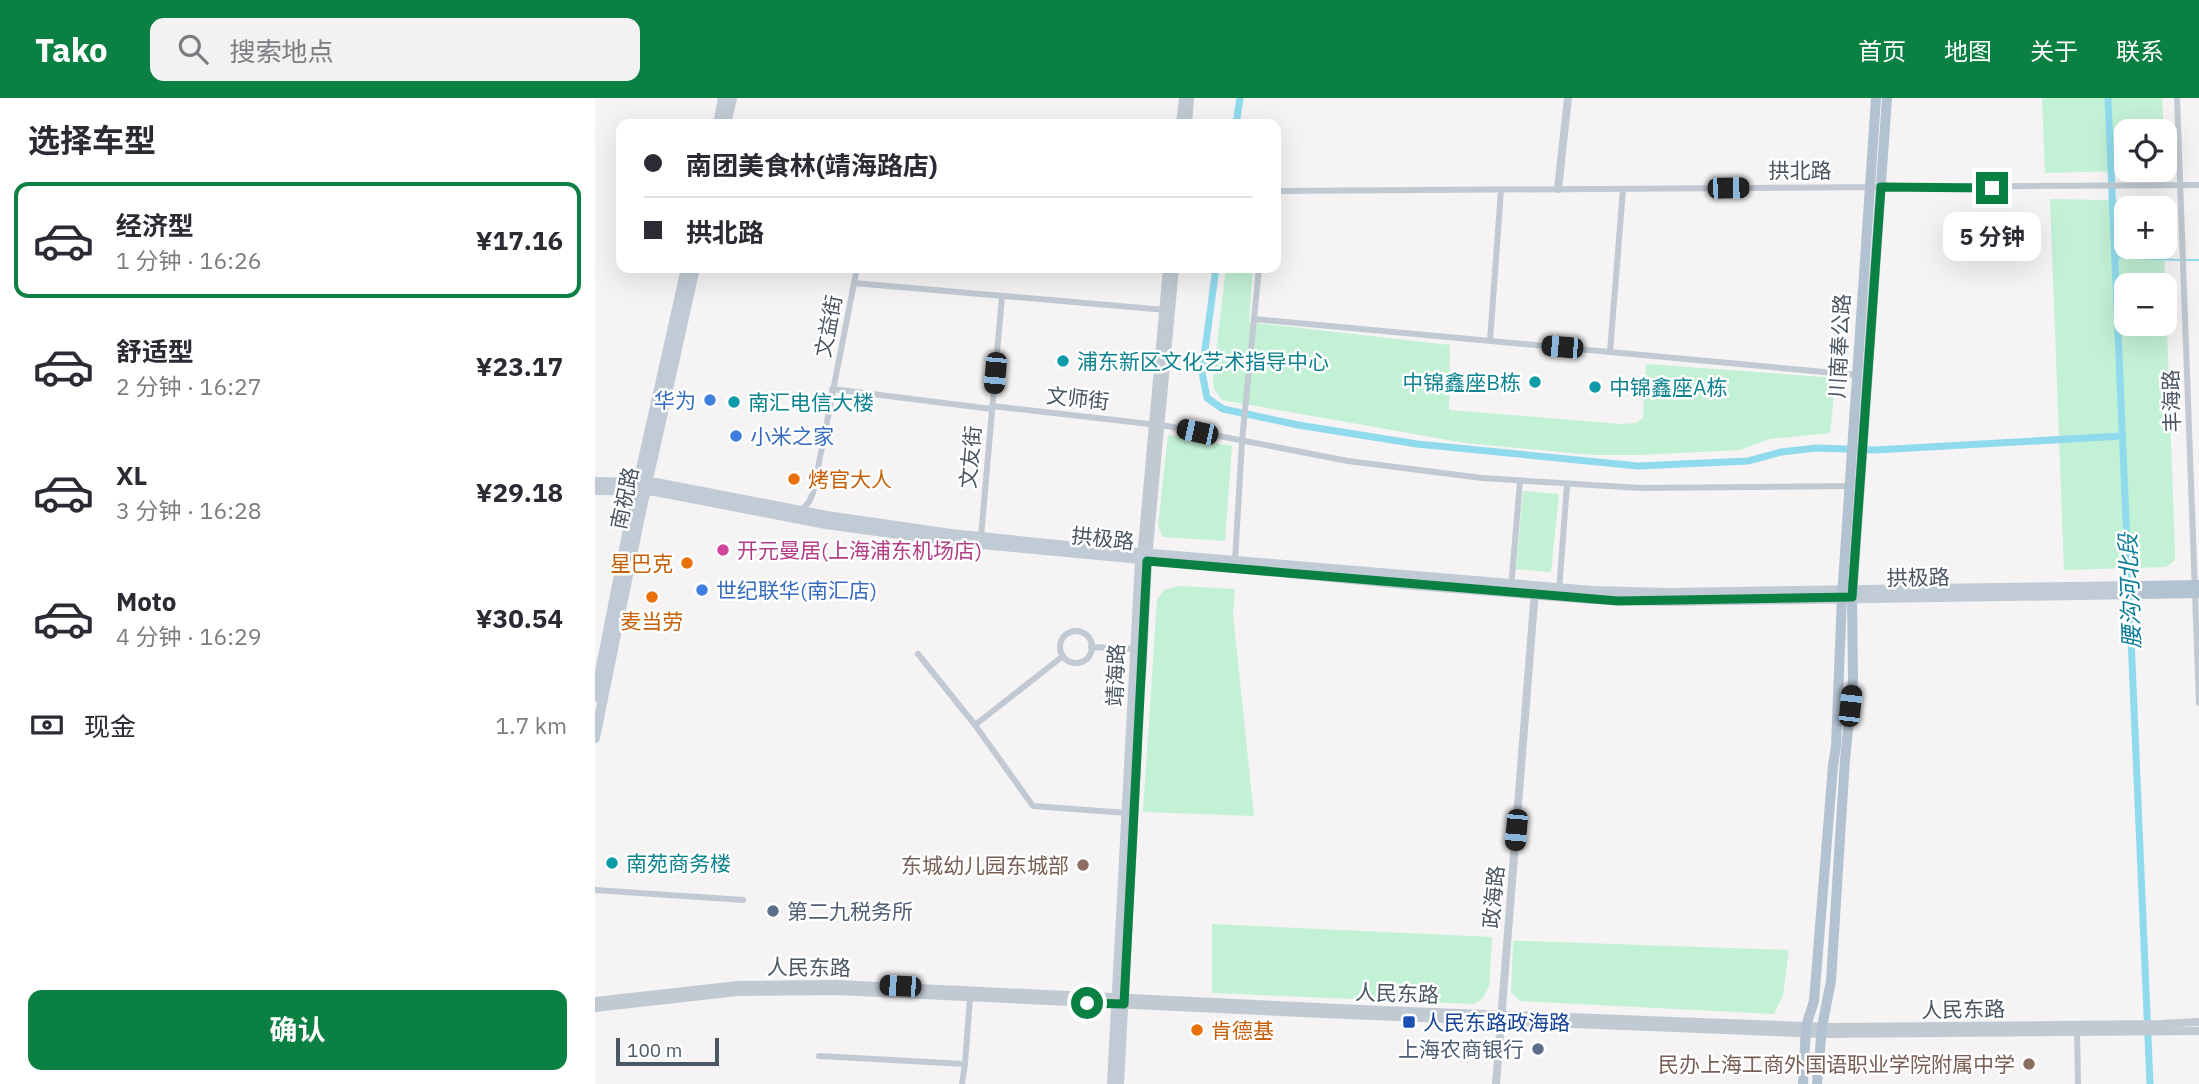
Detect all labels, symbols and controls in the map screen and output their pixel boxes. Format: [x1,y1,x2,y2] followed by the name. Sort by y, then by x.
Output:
[150,18,640,81] search box
[35,28,108,71] text: Tako
[174,30,212,68] icon: search
[230,34,334,68] text: 搜索地点
[1858,35,1906,67] text: 首页
[1944,35,1992,67] text: 地图
[2030,35,2078,67] text: 关于
[2116,35,2164,67] text: 联系
[28,119,156,161] text: 选择车型
[2114,119,2177,336] map controls
[2114,119,2177,182] button: locate
[686,148,938,182] text: 南团美食林(靖海路店)
[1769,156,1832,184] street label: 拱北路
[1976,172,2008,204] route end
[1707,177,1750,199] car
[2114,196,2177,259] button: +
[116,208,194,242] text: 经济型
[32,209,95,272] icon: car
[1943,212,2041,262] callout: 5 分钟
[686,215,764,249] text: 拱北路
[1959,221,2025,251] text: 5 分钟
[476,223,563,257] text: ¥17.16
[116,245,262,275] text: 1 分钟 · 16:26
[2114,273,2177,336] button: −
[808,292,848,360] street label: 文益街
[1822,293,1856,399] street label: 川南奉公路
[116,334,194,368] text: 舒适型
[32,335,95,398] icon: car
[1541,335,1584,359] car
[1077,347,1329,375] place label: 浦东新区文化艺术指导中心
[476,349,563,383] text: ¥23.17
[983,351,1008,395] car
[1055,353,1071,369] marker: 浦东新区文化艺术指导中心
[1402,368,1521,396] place label: 中锦鑫座B栋
[2156,369,2186,433] street label: 丰海路
[116,371,262,401] text: 2 分钟 · 16:27
[1609,373,1727,401] place label: 中锦鑫座A栋
[1527,374,1543,390] marker: 中锦鑫座B栋
[1587,379,1603,395] marker: 中锦鑫座A栋
[1045,381,1111,415] street label: 文师街
[654,386,696,414] place label: 华为
[748,388,874,416] place label: 南汇电信大楼
[702,392,718,408] marker: 华为
[726,394,742,410] marker: 南汇电信大楼
[1175,417,1220,447] car
[750,422,834,450] place label: 小米之家
[953,424,987,490] street label: 文友街
[728,428,744,444] marker: 小米之家
[116,458,147,492] text: XL
[32,461,95,524] icon: car
[604,464,644,532] street label: 南祝路
[808,465,892,493] place label: 烤官大人
[786,471,802,487] marker: 烤官大人
[476,475,563,509] text: ¥29.18
[116,495,262,525] text: 3 分钟 · 16:28
[1070,521,1136,555] street label: 拱极路
[2112,531,2146,649] water label: 腰沟河北段
[737,536,982,564] place label: 开元曼居(上海浦东机场店)
[715,542,731,558] marker: 开元曼居(上海浦东机场店)
[610,549,673,577] place label: 星巴克
[679,555,695,571] marker: 星巴克
[1886,562,1950,592] street label: 拱极路
[716,576,877,604] place label: 世纪联华(南汇店)
[694,582,710,598] marker: 世纪联华(南汇店)
[116,584,176,618] text: Moto
[32,587,95,650] icon: car
[644,589,660,605] marker: 麦当劳
[476,601,563,635] text: ¥30.54
[621,607,684,635] place label: 麦当劳
[116,621,262,651] text: 4 分钟 · 16:29
[1100,643,1130,707] street label: 靖海路
[1838,684,1863,728] car
[28,706,66,744] icon: cash
[84,709,136,743] text: 现金
[496,710,567,740] text: 1.7 km
[1504,808,1529,852] car
[626,849,731,877] place label: 南苑商务楼
[901,851,1069,879] place label: 东城幼儿园东城部
[604,855,620,871] marker: 南苑商务楼
[1075,857,1091,873] marker: 东城幼儿园东城部
[1476,864,1510,930] street label: 政海路
[787,897,913,925] place label: 第二九税务所
[765,903,781,919] marker: 第二九税务所
[767,952,851,982] street label: 人民东路
[879,974,922,998] car
[1355,978,1439,1008] street label: 人民东路
[1071,987,1103,1019] route start
[28,990,567,1070] button: 确认
[1921,994,2005,1024] street label: 人民东路
[1423,1008,1570,1036] place label: 人民东路政海路
[1401,1014,1417,1030] marker: 人民东路政海路
[1211,1016,1274,1044] place label: 肯德基
[1189,1022,1205,1038] marker: 肯德基
[616,1035,719,1067] scale bar
[1398,1035,1524,1063] place label: 上海农商银行
[627,1038,682,1062] text: 100 m
[1530,1041,1546,1057] marker: 上海农商银行
[1658,1050,2015,1078] place label: 民办上海工商外国语职业学院附属中学
[2021,1056,2037,1072] marker: 民办上海工商外国语职业学院附属中学

